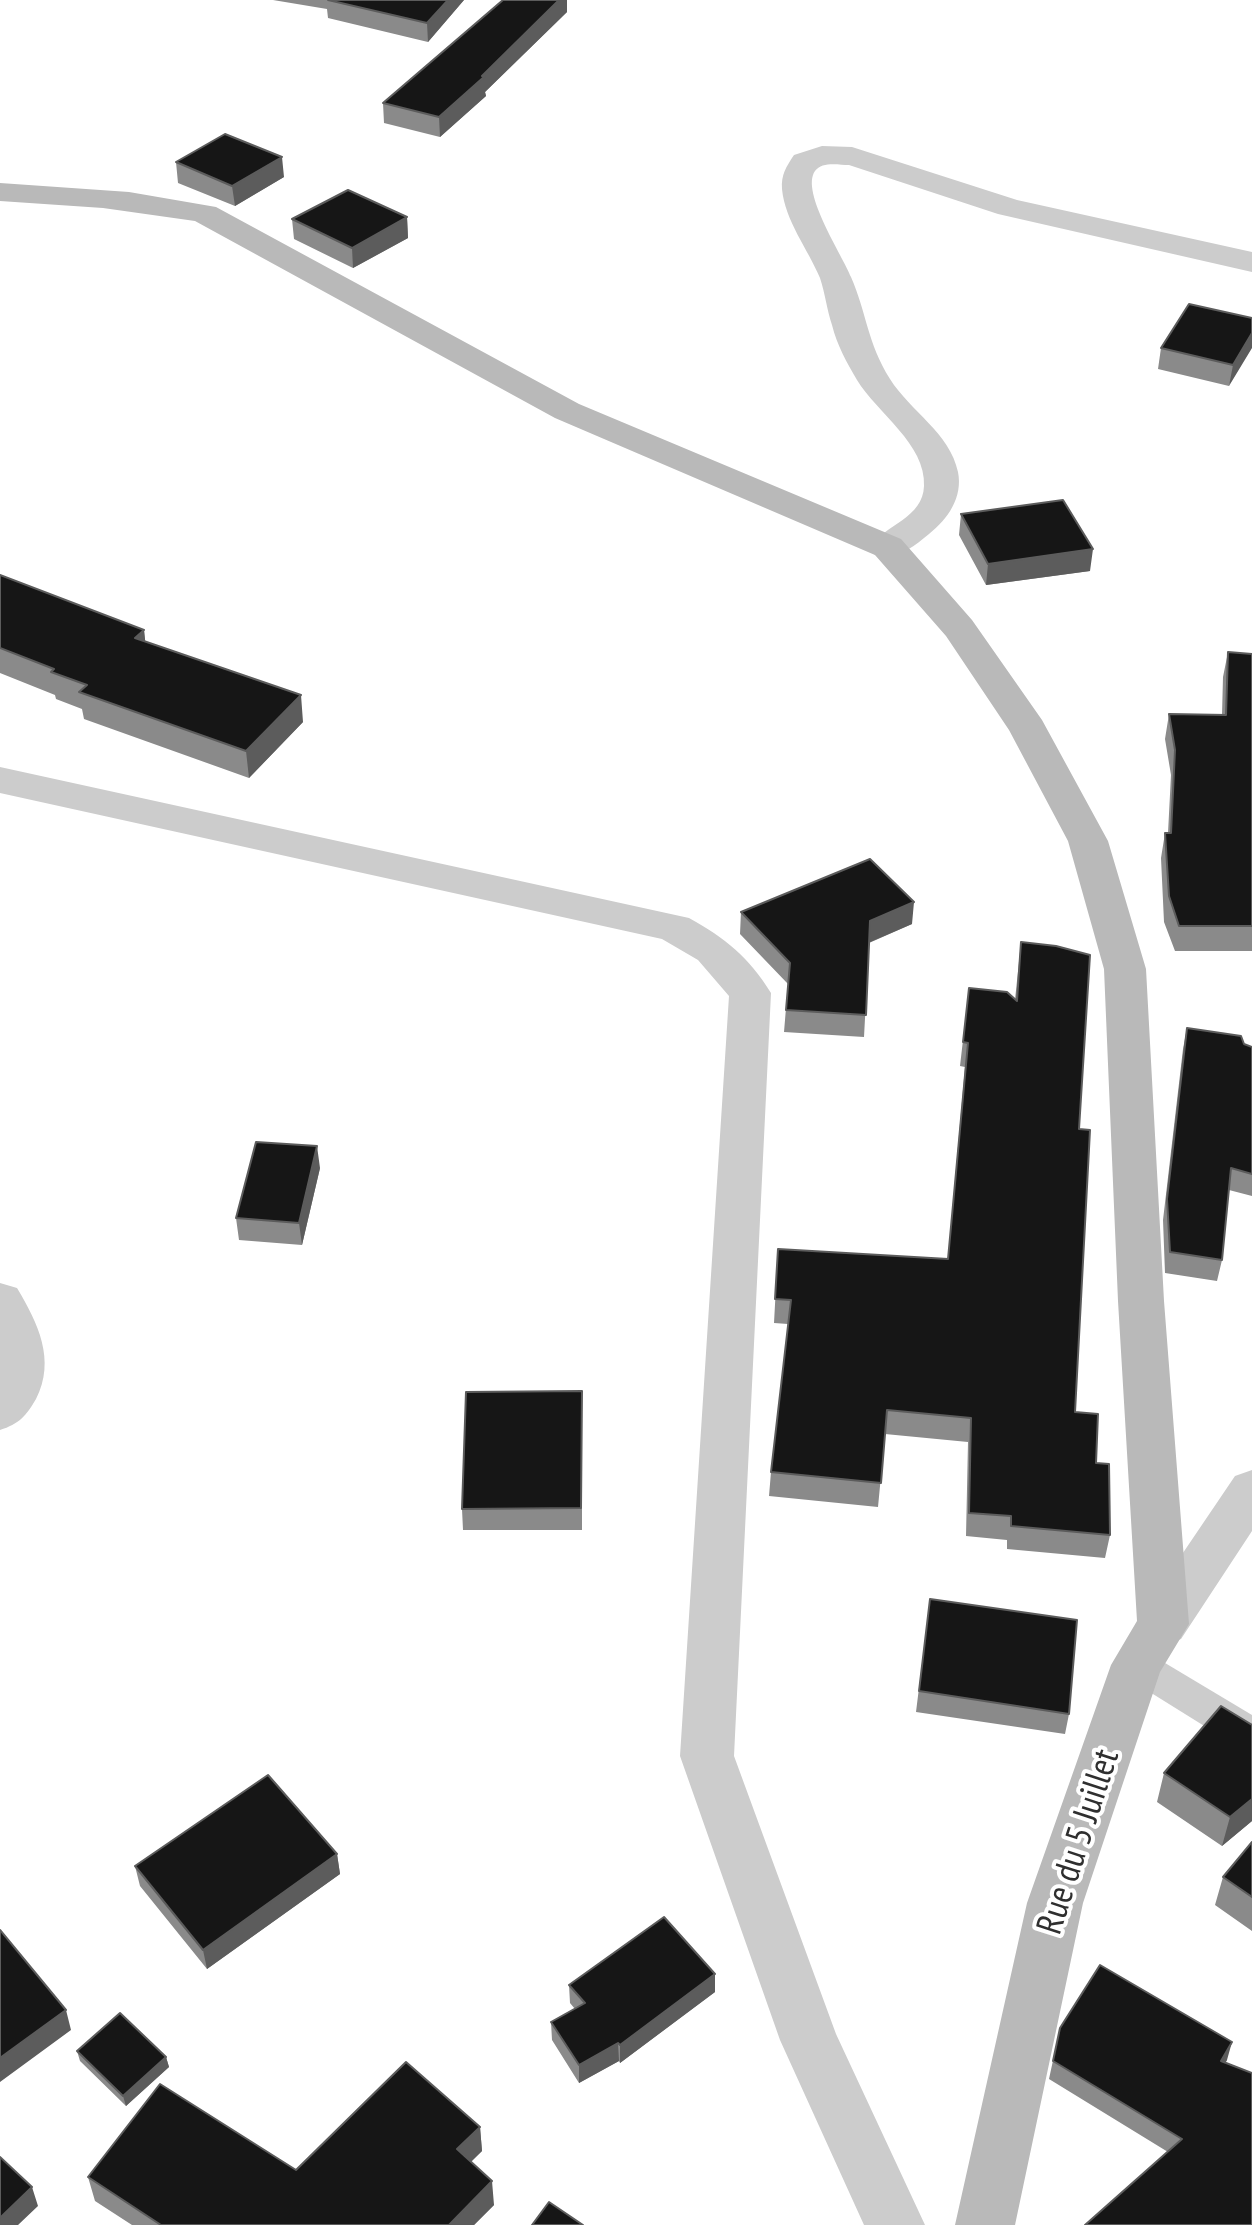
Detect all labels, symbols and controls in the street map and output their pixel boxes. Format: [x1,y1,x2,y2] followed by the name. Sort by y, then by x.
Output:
[1029,1744,1129,1940] street label: Rue du 5 Juillet

